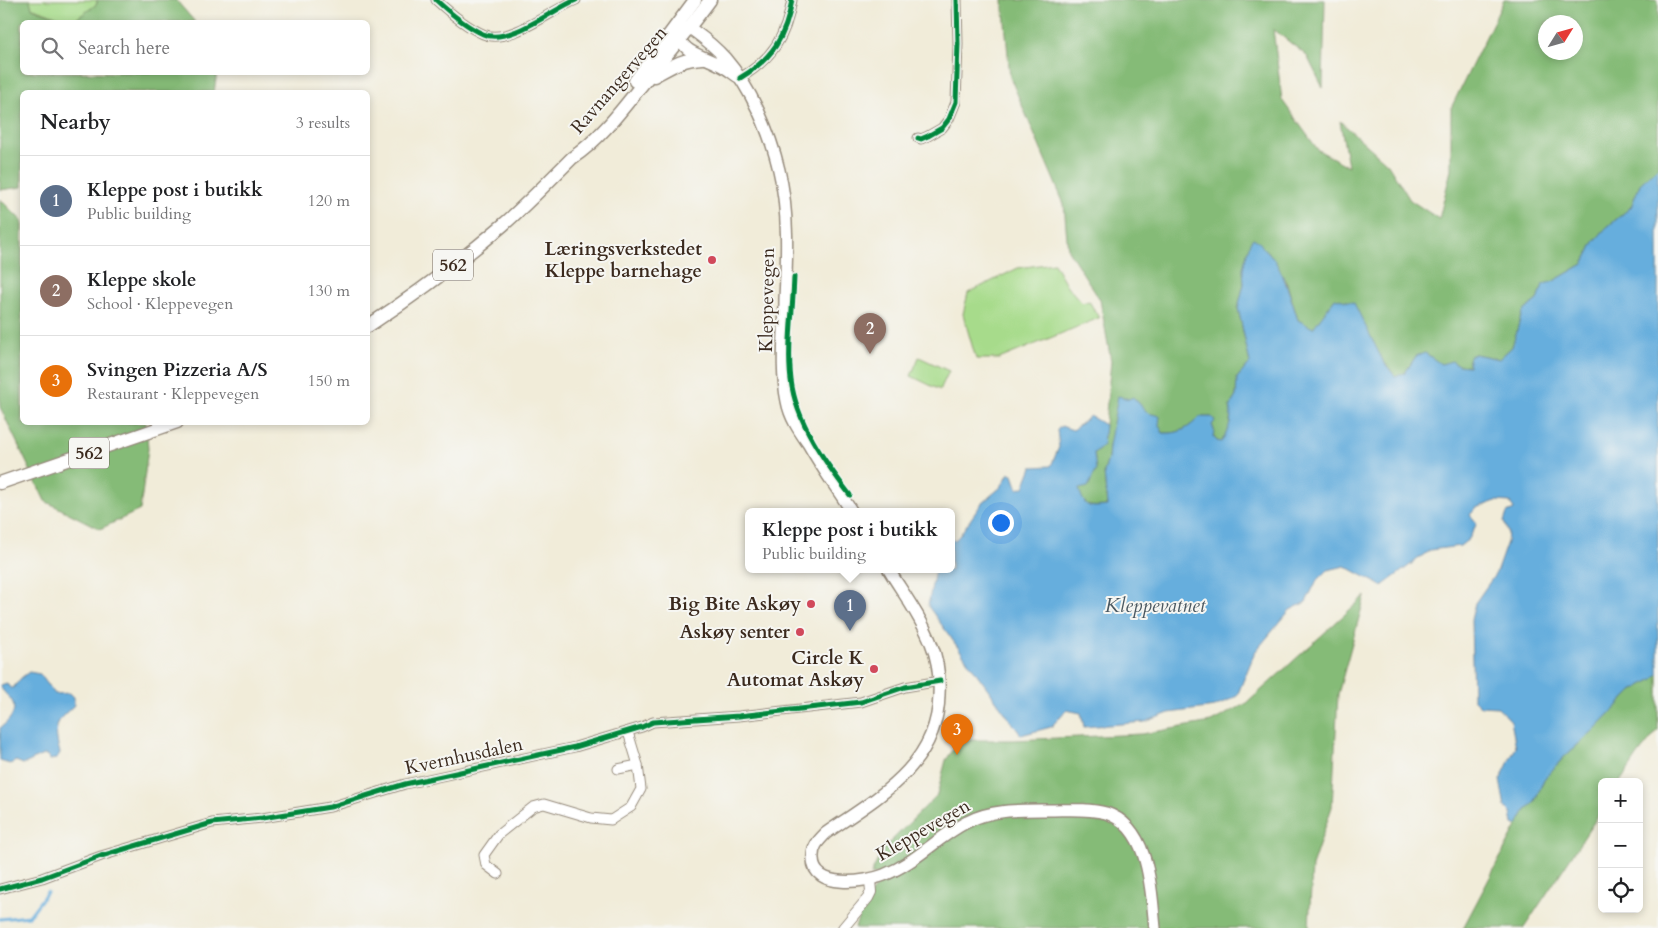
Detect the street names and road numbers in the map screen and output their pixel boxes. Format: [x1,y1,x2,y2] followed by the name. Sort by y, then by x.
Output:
[565,20,673,140] street label: Ravnangervegen
[753,247,781,353] street label: Kleppevegen
[433,250,473,280] road number: 562
[69,438,109,468] road number: 562
[403,731,526,781] street label: Kvernhusdalen
[871,792,975,867] street label: Kleppevegen

